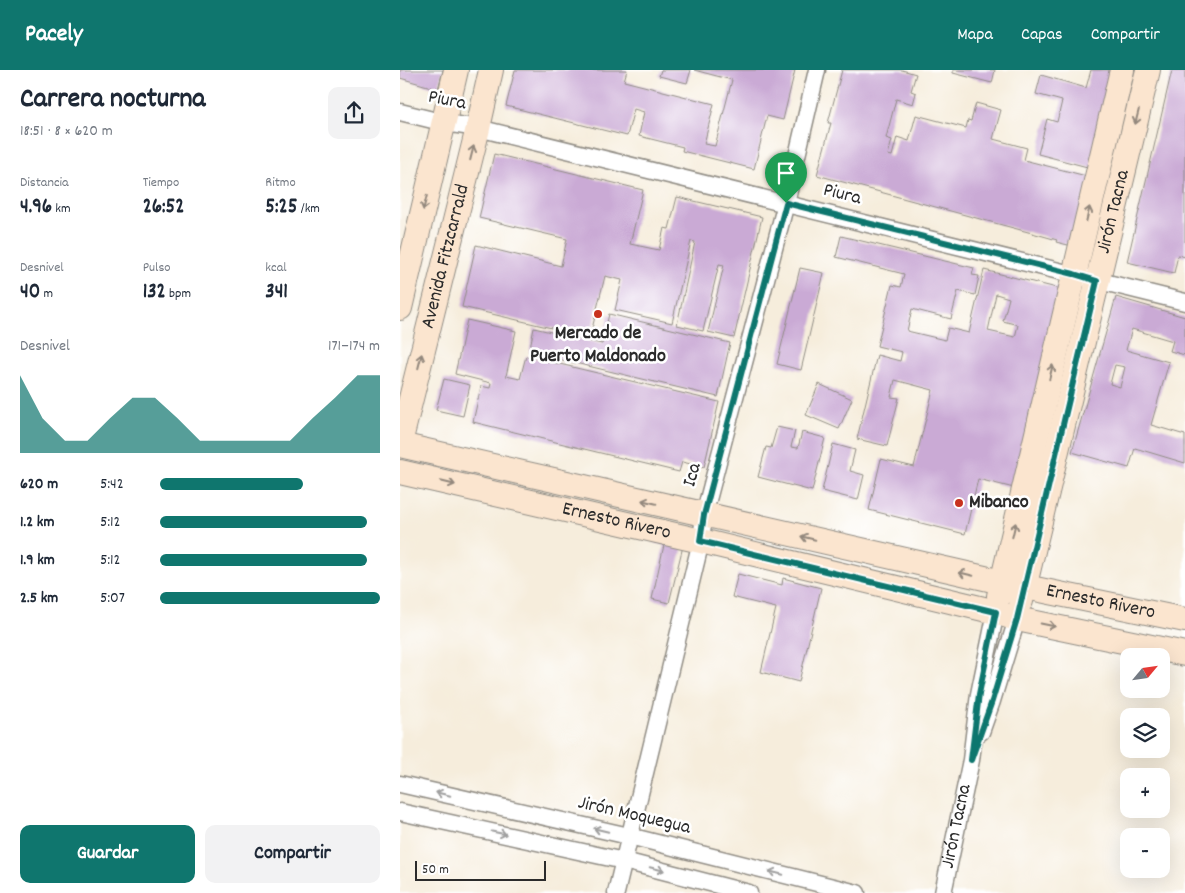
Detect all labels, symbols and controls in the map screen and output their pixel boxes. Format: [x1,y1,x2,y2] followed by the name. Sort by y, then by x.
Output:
[25,18,83,52] text: Pacely
[957,23,993,48] text: Mapa
[1021,23,1063,48] text: Capas
[1091,23,1160,48] text: Compartir
[20,81,206,121] text: Carrera nocturna
[426,84,469,119] street label: Piura
[328,87,380,139] button: share
[1132,109,1141,125] one-way arrow
[20,120,113,143] text: 18:51 · 8 × 620 m
[468,145,477,161] one-way arrow
[765,152,807,203] pin
[772,159,800,187] icon: arrive
[1091,167,1138,257] street label: Jirón Tacna
[20,173,69,193] text: Distancia
[143,173,179,193] text: Tiempo
[265,173,296,193] text: Ritmo
[820,177,864,213] street label: Piura
[415,182,478,332] street label: Avenida Fitzcarrald
[20,193,52,223] text: 4.96
[143,193,185,223] text: 26:52
[265,193,297,223] text: 5:25
[420,194,429,210] one-way arrow
[52,199,71,219] text: km
[297,199,320,219] text: /km
[1084,206,1093,222] one-way arrow
[20,258,64,278] text: Desnivel
[143,258,171,278] text: Pulso
[265,258,287,278] text: kcal
[20,278,40,308] text: 40
[143,278,166,308] text: 132
[265,278,288,308] text: 341
[40,284,53,304] text: m
[166,284,191,304] text: bpm
[592,308,604,320] marker: Mercado de Puerto Maldonado
[530,320,666,371] place label: Mercado de Puerto Maldonado
[20,335,70,358] text: Desnivel
[328,335,380,358] text: 171–174 m
[416,354,425,370] one-way arrow
[1047,364,1056,380] one-way arrow
[676,459,710,490] street label: Ica
[20,473,58,496] text: 620 m
[100,473,124,496] text: 5:42
[439,479,455,488] one-way arrow
[969,489,1029,517] place label: Mibanco
[559,496,674,548] street label: Ernesto Rivero
[642,497,658,506] one-way arrow
[953,497,965,509] marker: Mibanco
[20,511,54,534] text: 1.2 km
[100,511,121,534] text: 5:12
[1010,523,1019,539] one-way arrow
[800,533,816,542] one-way arrow
[20,549,55,572] text: 1.9 km
[100,549,121,572] text: 5:12
[959,568,975,578] one-way arrow
[1043,577,1158,627] street label: Ernesto Rivero
[20,587,58,610] text: 2.5 km
[100,587,125,610] text: 5:07
[1040,621,1056,630] one-way arrow
[1120,648,1170,698] north arrow
[1120,648,1170,878] map controls
[1120,708,1170,758] button: layers
[1120,768,1170,818] button: +
[935,781,980,871] street label: Jirón Tacna
[435,789,451,798] one-way arrow
[575,789,694,843] street label: Jirón Moquegua
[20,825,195,883] button: Guardar
[205,825,380,883] button: Compartir
[594,825,610,834] one-way arrow
[1120,828,1170,878] button: −
[490,829,506,839] one-way arrow
[415,858,546,881] scale bar
[422,860,449,880] text: 50 m
[649,865,665,874] one-way arrow
[769,868,785,877] one-way arrow

